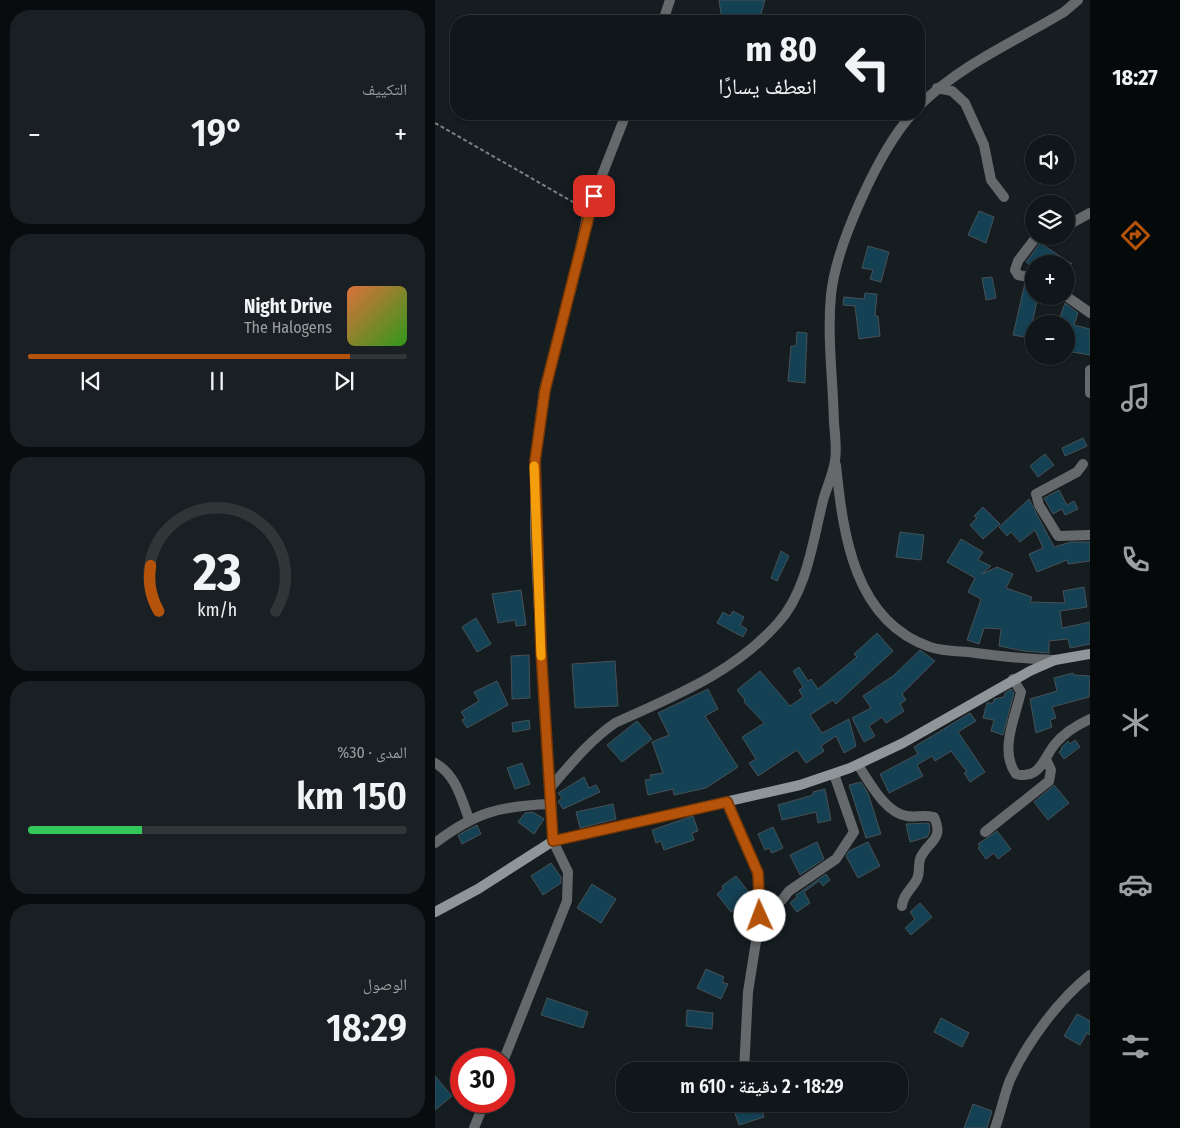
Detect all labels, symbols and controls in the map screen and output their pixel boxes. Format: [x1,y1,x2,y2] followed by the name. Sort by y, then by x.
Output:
[745,28,817,70] text: 80 m
[835,35,900,100] icon: left
[1112,64,1158,91] text: 18:27
[718,73,817,100] text: انعطف يسارًا
[362,80,407,99] text: التكييف
[191,110,244,156] text: 19°
[28,118,41,151] text: −
[394,118,407,151] text: +
[1025,135,1075,365] map controls
[1025,135,1075,185] button: sound
[573,175,615,217] pin
[580,182,608,210] icon: arrive
[1025,195,1075,245] button: layers
[1118,218,1153,253] icon: directions
[1025,255,1075,305] button: +
[244,295,332,318] text: Night Drive
[1025,315,1075,365] button: −
[244,318,332,337] text: The Halogens
[77,367,105,395] icon: previous
[203,367,231,395] icon: pause
[330,367,358,395] icon: next
[1118,380,1153,415] icon: music
[192,541,242,604] text: 23
[1118,542,1153,577] icon: phone
[198,599,237,621] text: km/h
[1118,705,1153,740] icon: climate
[337,743,407,762] text: المدى · 30%
[296,773,407,819] text: 150 km
[1118,867,1153,902] icon: car
[733,889,785,941] position arrow
[363,975,407,994] text: الوصول
[326,1005,407,1051] text: 18:29
[1118,1029,1153,1064] icon: filters
[450,1048,515,1113] speed limit sign: 30
[680,1075,844,1098] text: 18:29 · 2 دقيقة · 610 m

